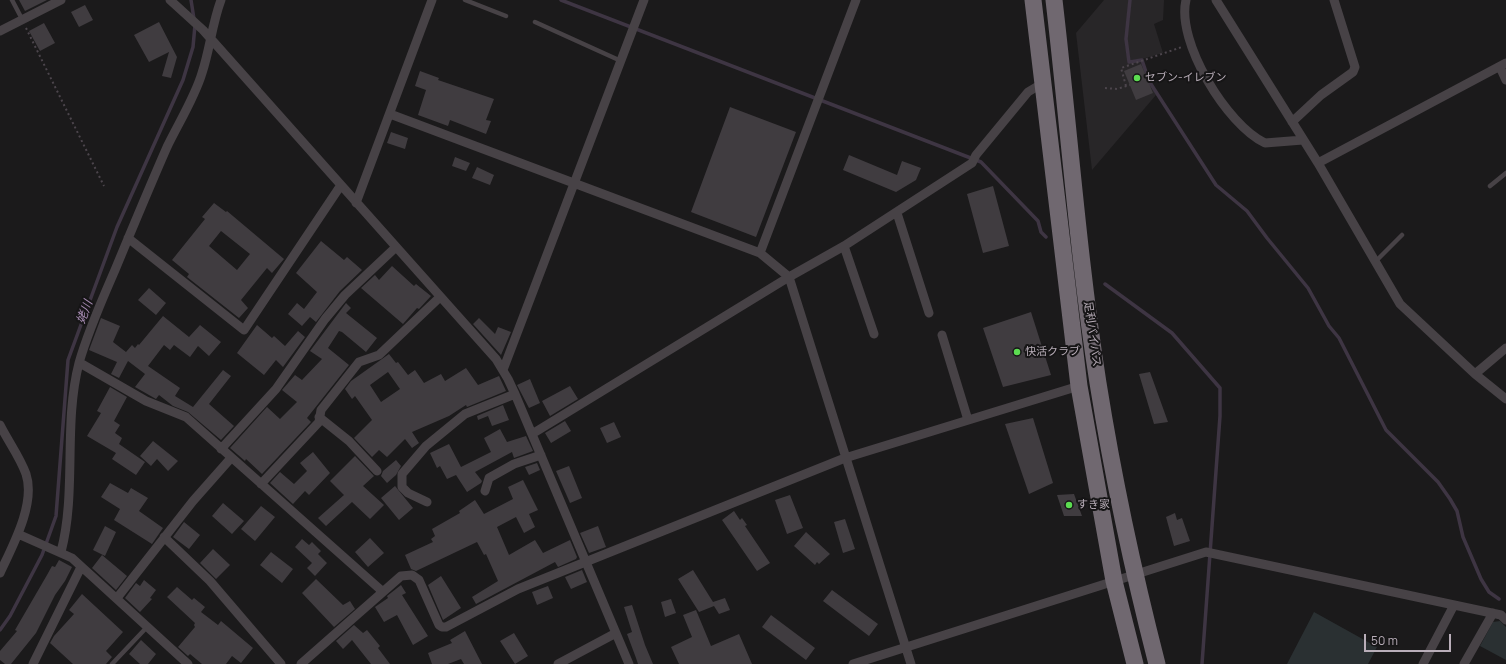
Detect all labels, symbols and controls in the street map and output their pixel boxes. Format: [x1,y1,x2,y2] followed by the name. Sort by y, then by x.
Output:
[1145,71,1227,85] place label: セブン-イレブン
[1132,73,1142,83] marker: セブン-イレブン
[74,298,96,326] water label: 姥川
[1081,300,1103,368] street label: 足利バイパス
[1025,345,1080,359] place label: 快活クラブ
[1012,347,1022,357] marker: 快活クラブ
[1077,498,1110,512] place label: すき家
[1064,500,1074,510] marker: すき家
[1366,626,1453,652] scale bar
[1371,632,1398,649] text: 50 m

